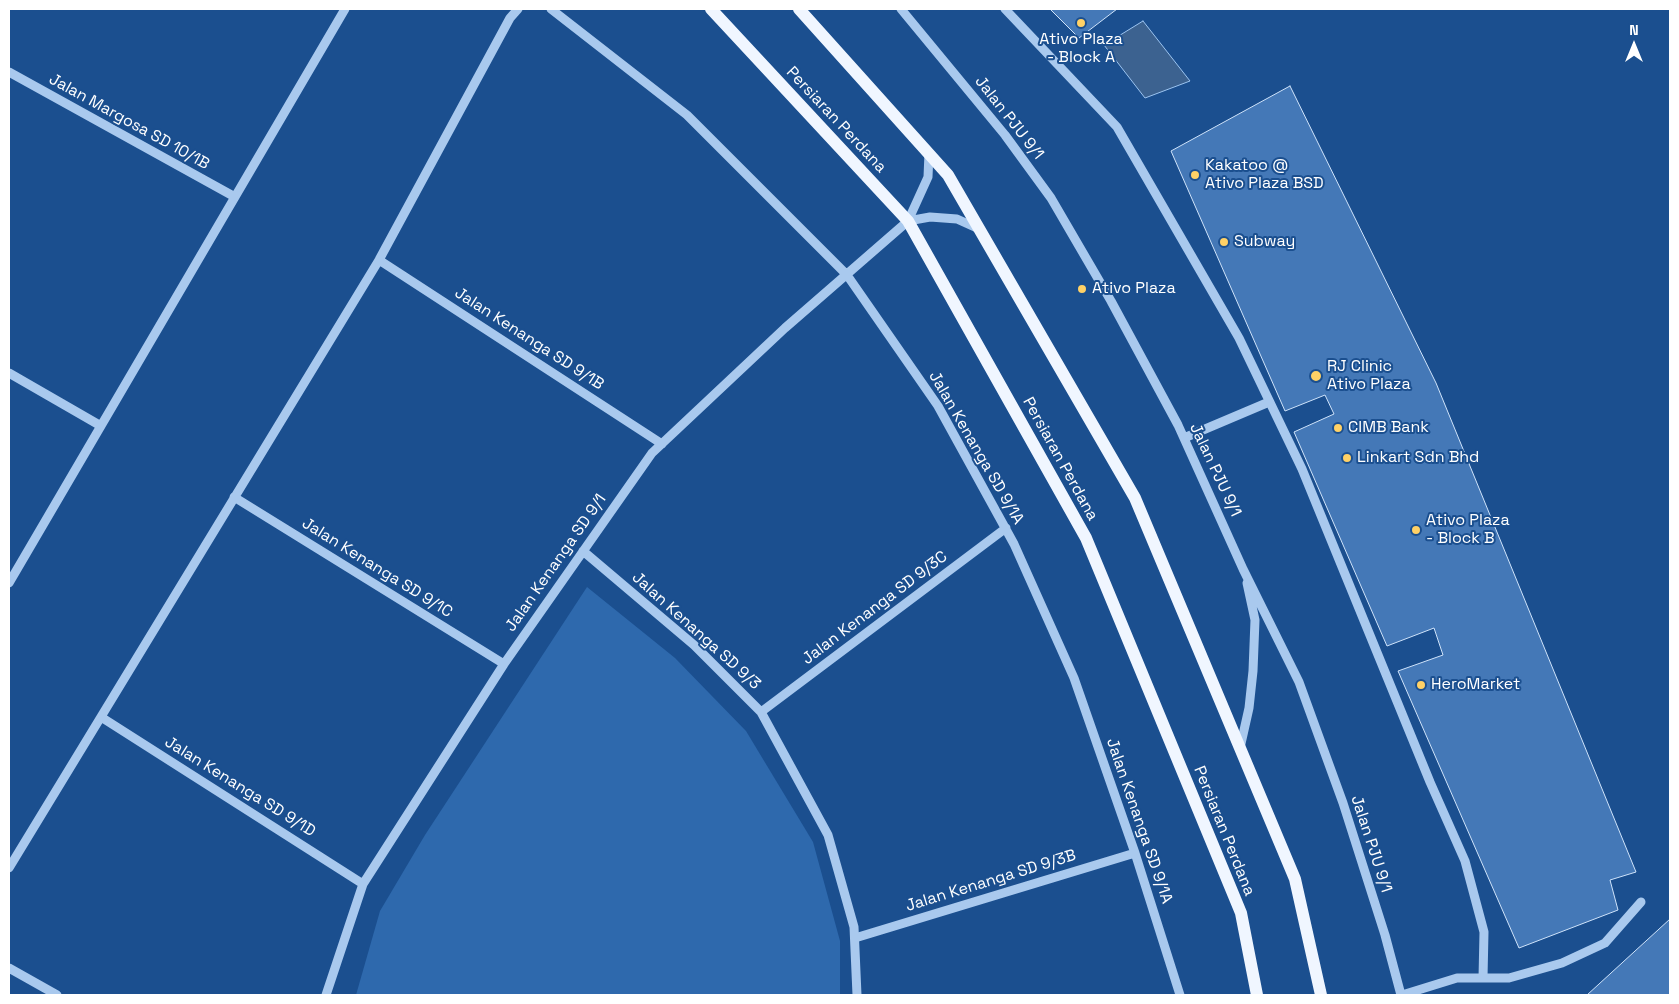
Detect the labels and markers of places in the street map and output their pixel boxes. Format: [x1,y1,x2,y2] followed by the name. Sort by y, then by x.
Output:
[1075,17,1087,29] marker: Ativo Plaza - Block A
[1039,30,1123,68] place label: Ativo Plaza - Block A
[1205,156,1324,194] place label: Kakatoo @ Ativo Plaza BSD
[1189,169,1201,181] marker: Kakatoo @ Ativo Plaza BSD
[1234,232,1295,252] place label: Subway
[1218,236,1230,248] marker: Subway
[1092,279,1176,299] place label: Ativo Plaza
[1076,283,1088,295] marker: Ativo Plaza
[1327,357,1411,395] place label: RJ Clinic Ativo Plaza
[1309,369,1323,383] marker: RJ Clinic Ativo Plaza
[1348,418,1429,438] place label: CIMB Bank
[1332,422,1344,434] marker: CIMB Bank
[1357,448,1479,468] place label: Linkart Sdn Bhd
[1341,452,1353,464] marker: Linkart Sdn Bhd
[1426,511,1510,549] place label: Ativo Plaza - Block B
[1410,524,1422,536] marker: Ativo Plaza - Block B
[1431,675,1520,695] place label: HeroMarket
[1415,679,1427,691] marker: HeroMarket

